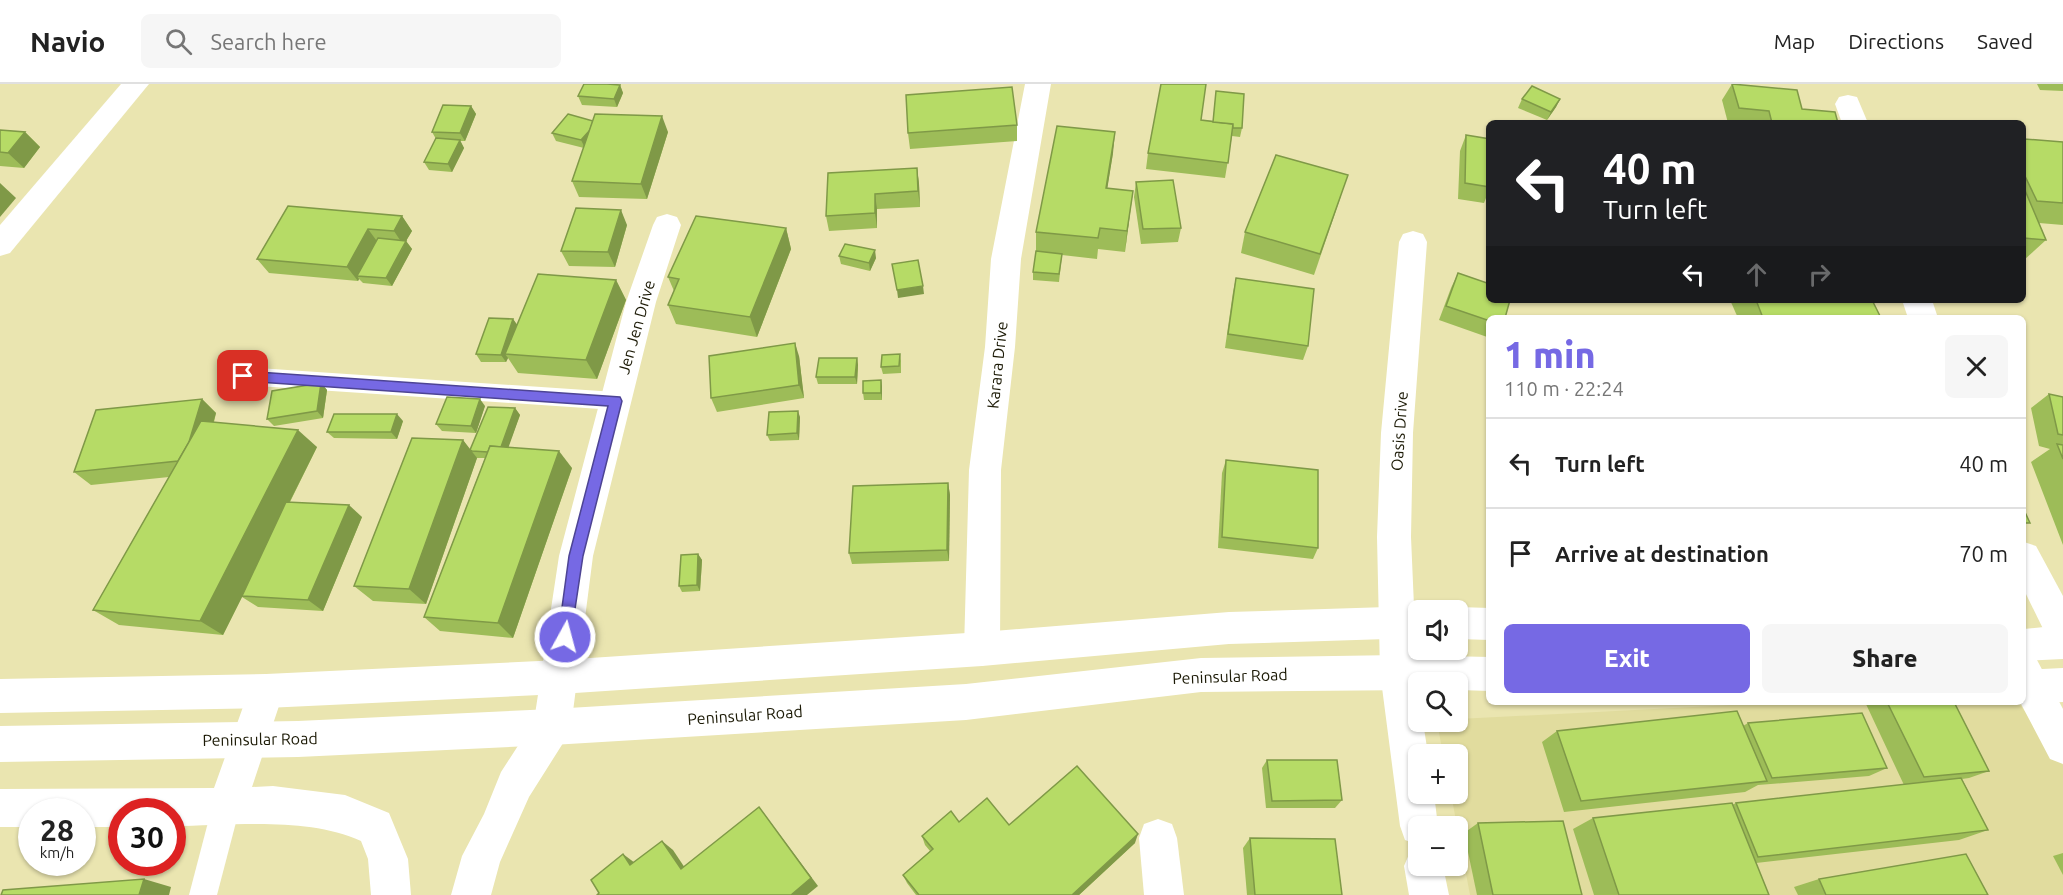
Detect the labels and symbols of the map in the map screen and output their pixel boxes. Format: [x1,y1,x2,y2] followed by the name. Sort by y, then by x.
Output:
[614,278,658,376] street label: Jen Jen Drive
[983,320,1011,410] street label: Karara Drive
[217,350,268,401] pin
[1387,391,1411,471] street label: Oasis Drive
[533,605,597,669] position arrow
[1172,665,1288,687] street label: Peninsular Road
[687,702,803,728] street label: Peninsular Road
[202,729,318,749] street label: Peninsular Road
[108,798,186,876] speed limit sign: 30

